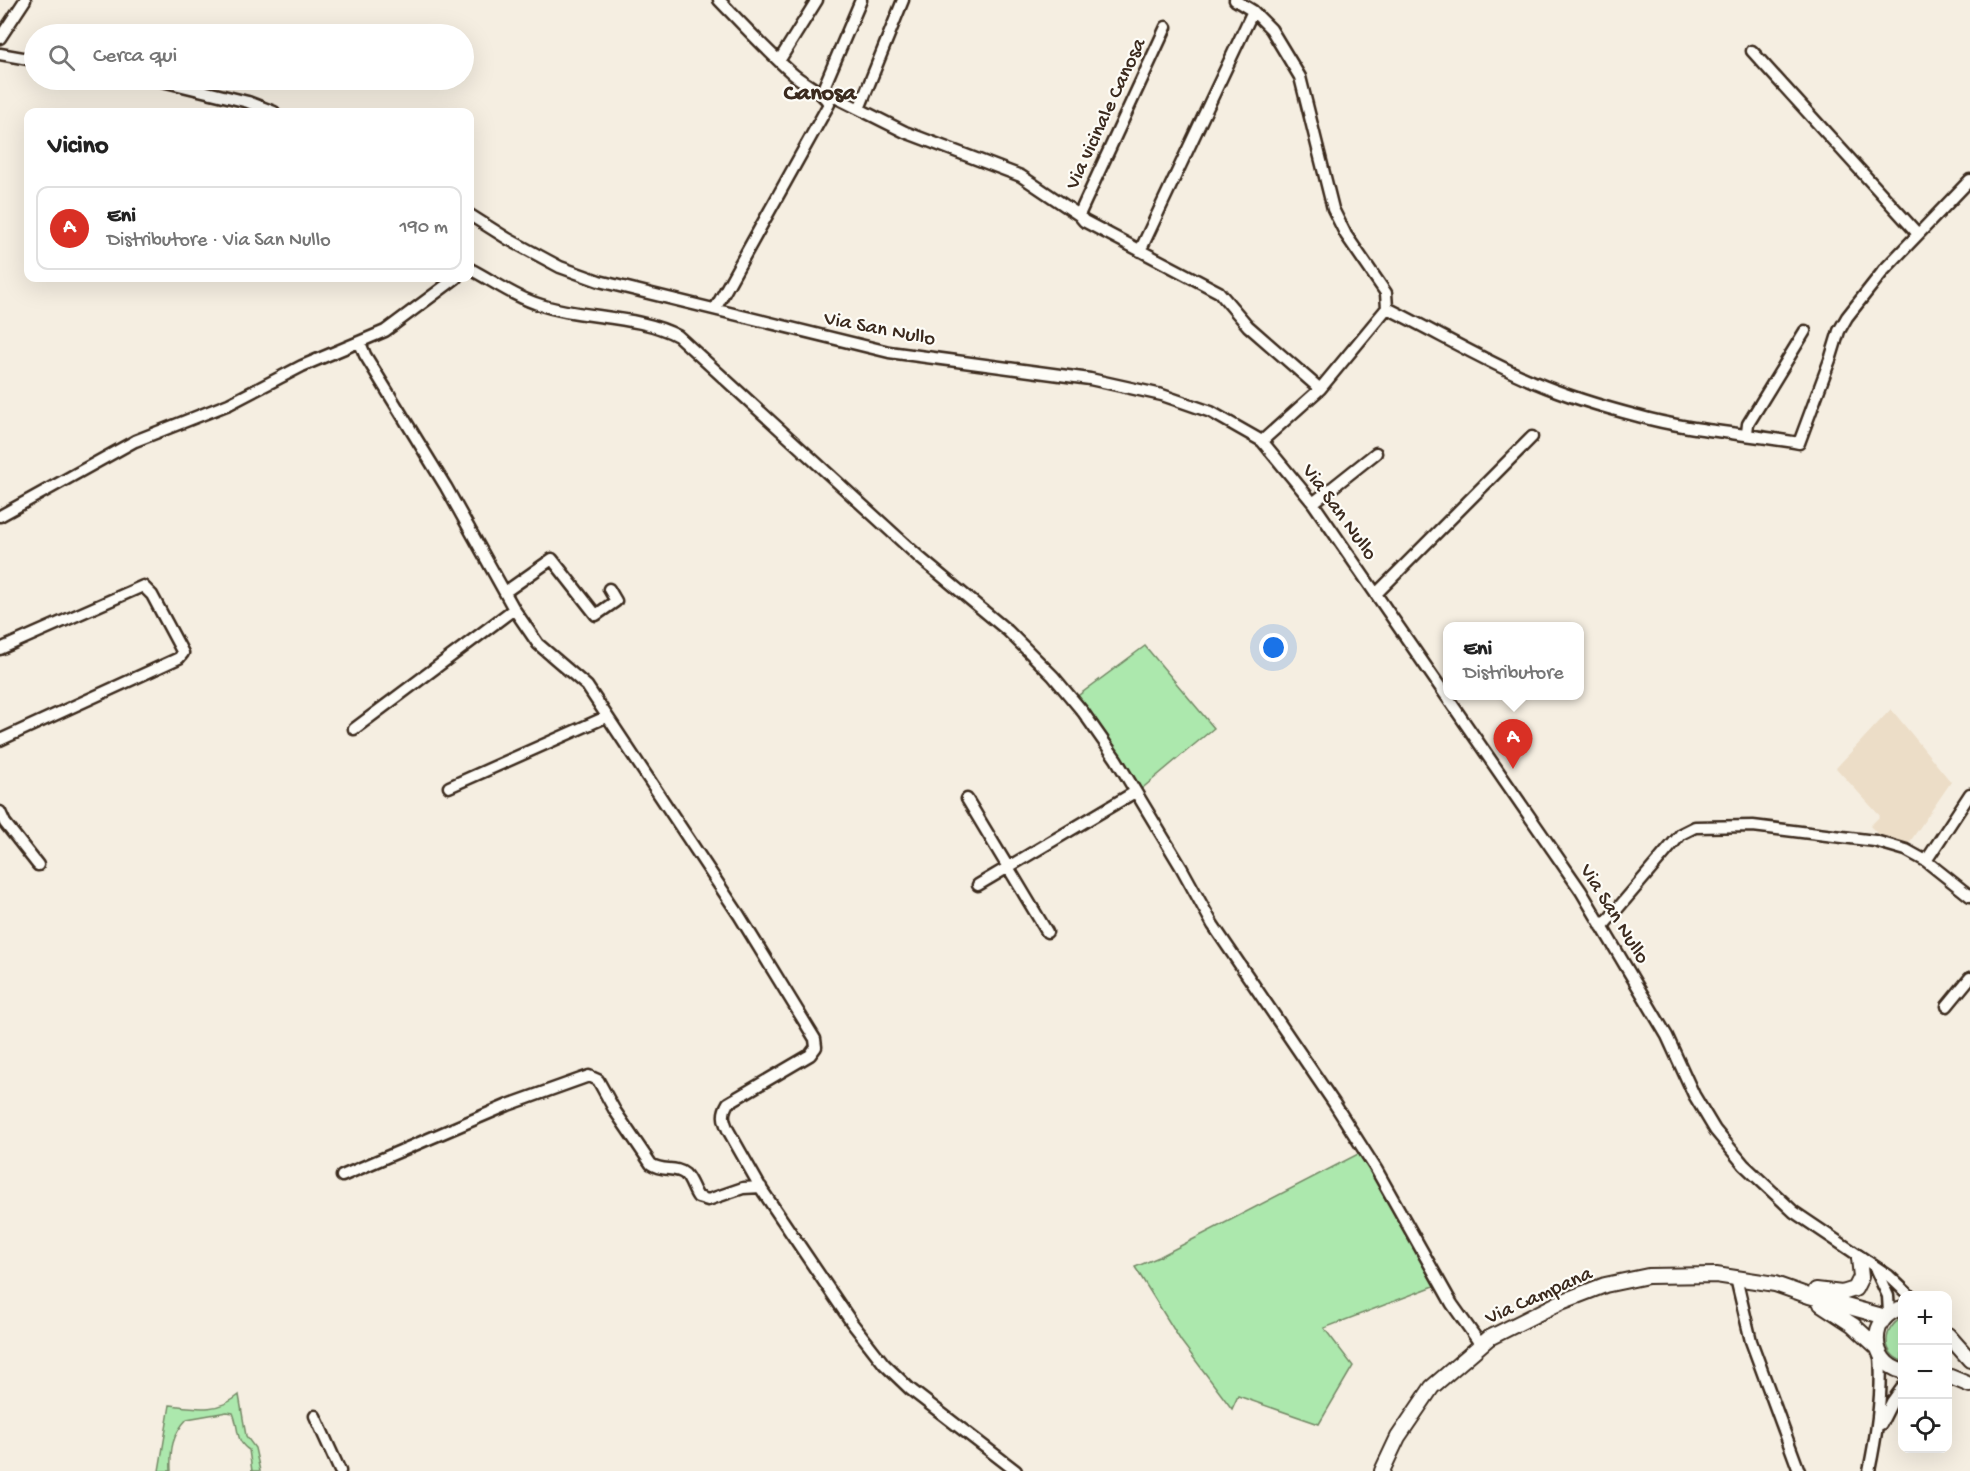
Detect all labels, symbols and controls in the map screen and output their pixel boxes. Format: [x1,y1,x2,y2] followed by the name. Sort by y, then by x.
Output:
[24,24,474,90] search box
[1061,34,1154,195] street label: Via vicinale Canosa
[45,41,78,74] icon: search
[93,44,177,70] text: Cerca qui
[784,80,858,109] district label: Canosa
[48,132,108,163] text: Vicino
[107,204,136,230] text: Eni
[64,217,75,240] text: A
[400,217,448,240] text: 190 m
[107,230,331,253] text: Distributore · Via San Nullo
[821,307,937,353] street label: Via San Nullo
[1294,459,1382,566] street label: Via San Nullo
[1443,622,1584,700] popup
[1259,633,1288,662] your location
[1463,637,1492,663] text: Eni
[1463,663,1564,686] text: Distributore
[1494,720,1532,769] pin: A
[1572,859,1654,969] street label: Via San Nullo
[1481,1262,1598,1332] street label: Via Campana
[1898,1291,1952,1453] map controls
[1898,1291,1952,1345] button: +
[1898,1345,1952,1399] button: −
[1898,1399,1952,1453] button: locate

